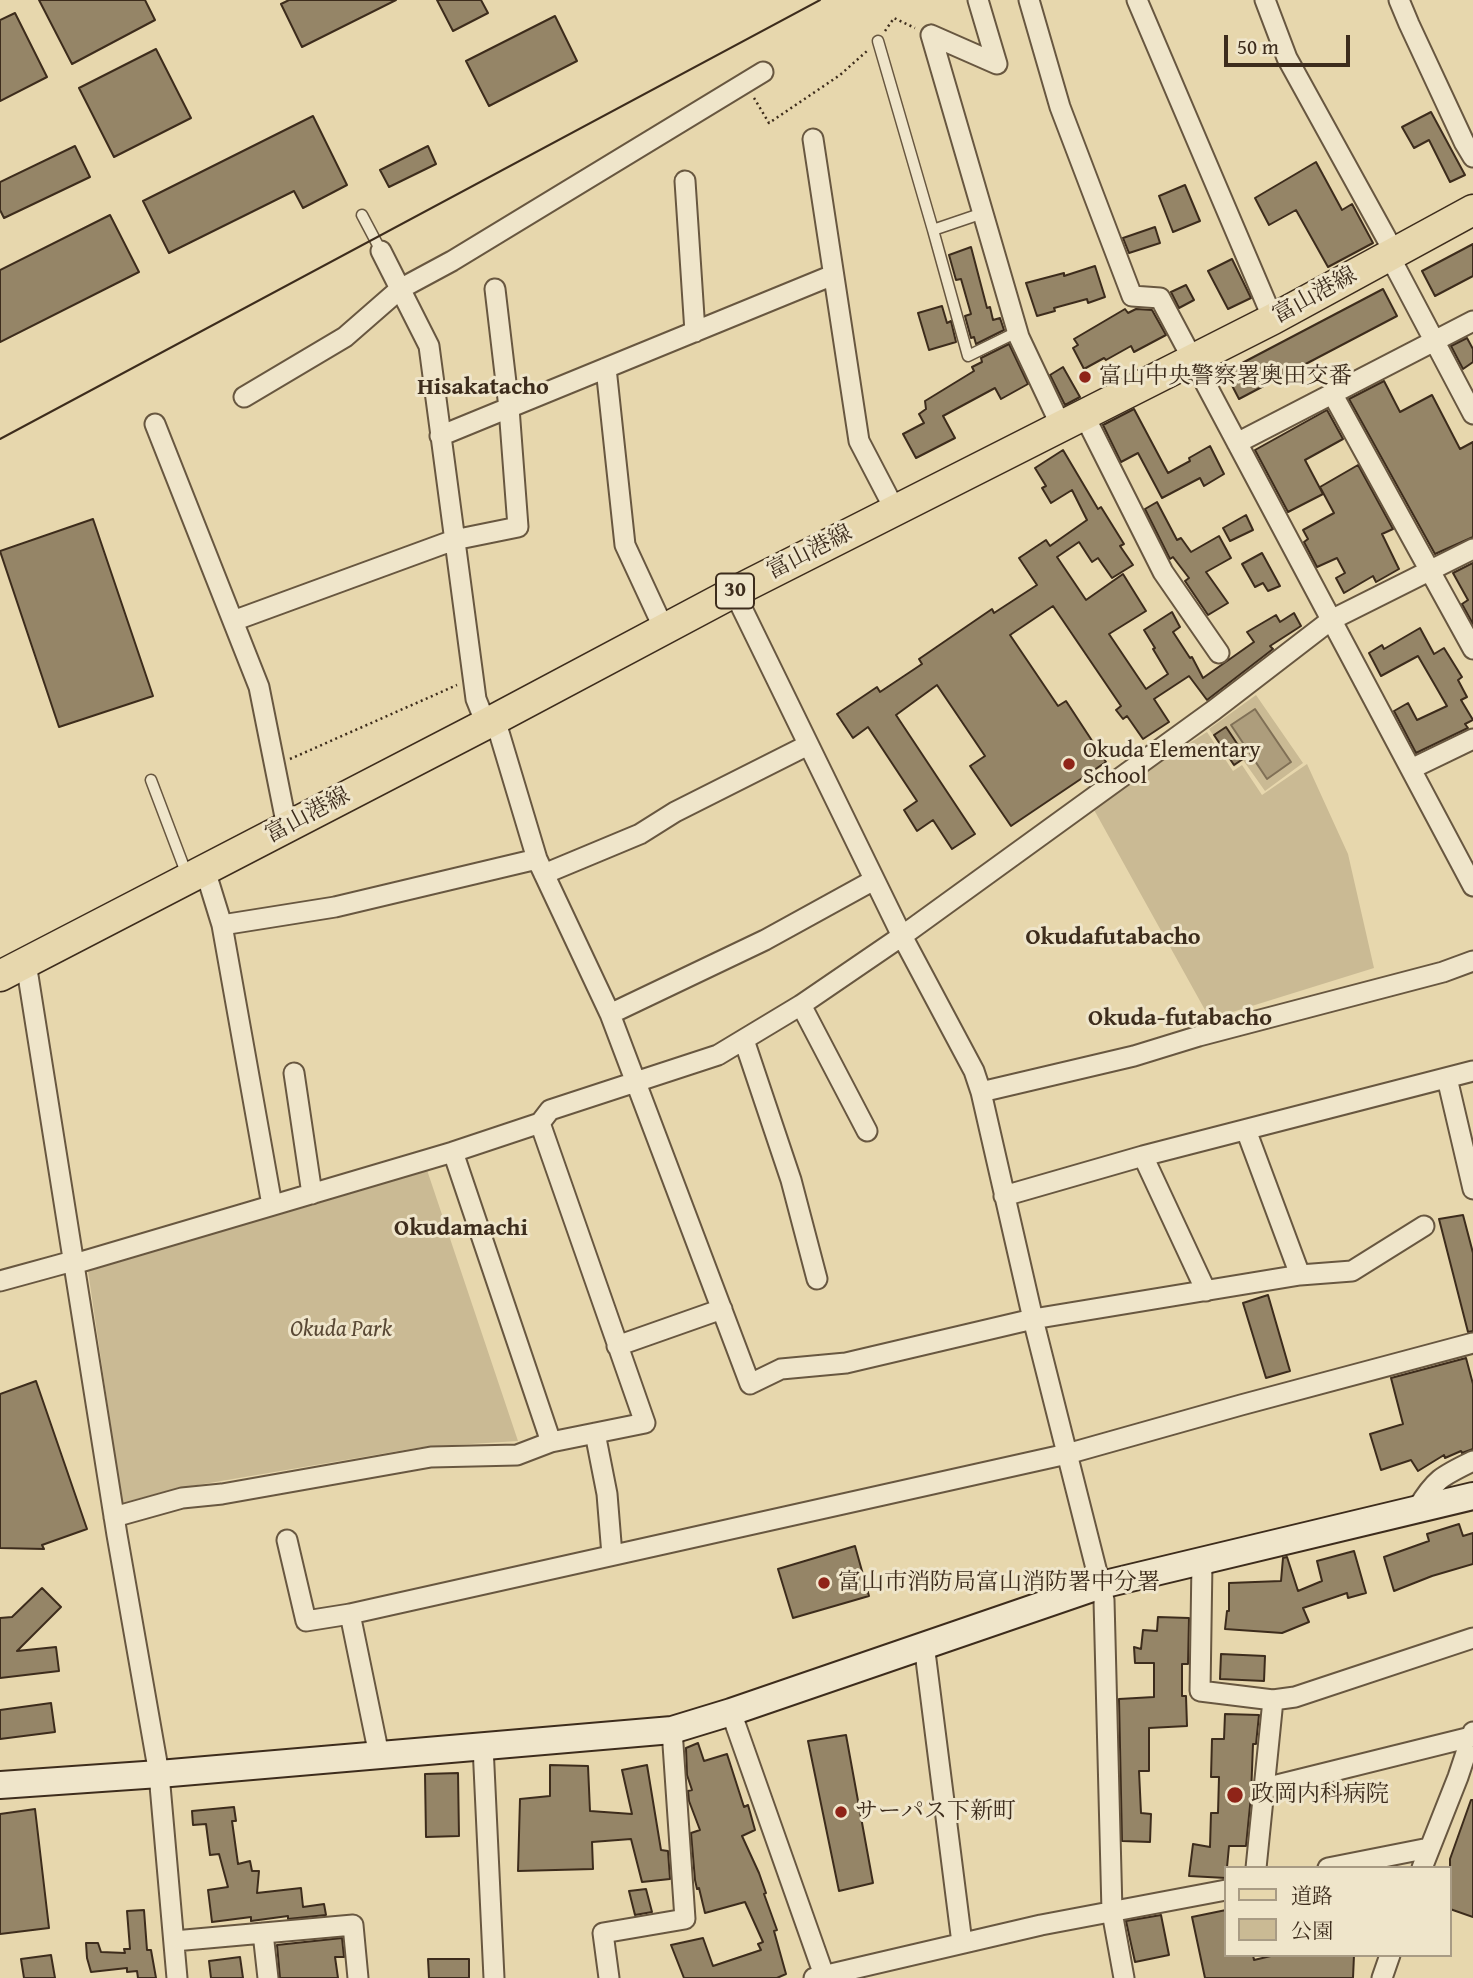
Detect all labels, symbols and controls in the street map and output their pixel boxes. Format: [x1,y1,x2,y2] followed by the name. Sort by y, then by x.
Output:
[1228,21,1354,65] scale bar
[1237,31,1279,62] text: 50 m
[1268,262,1362,330] street label: 富山港線
[1099,363,1352,391] place label: 富山中央警察署奥田交番
[1077,369,1093,385] marker: 富山中央警察署奥田交番
[417,374,549,402] district label: Hisakatacho
[763,520,857,586] street label: 富山港線
[716,574,754,608] road number: 30
[1083,737,1261,791] place label: Okuda Elementary School
[1061,756,1077,772] marker: Okuda Elementary School
[261,782,355,850] street label: 富山港線
[1025,924,1201,952] district label: Okudafutabacho
[1088,1005,1272,1033] district label: Okuda-futabacho
[394,1215,528,1243] district label: Okudamachi
[290,1316,392,1344] park label: Okuda Park
[838,1569,1160,1597] place label: 富山市消防局富山消防署中分署
[816,1575,832,1591] marker: 富山市消防局富山消防署中分署
[1251,1781,1389,1809] place label: 政岡内科病院
[1225,1785,1245,1805] marker: 政岡内科病院
[855,1798,1016,1826] place label: サーパス下新町
[833,1804,849,1820] marker: サーパス下新町
[1224,1866,1452,1957] legend
[1291,1880,1333,1911] text: 道路
[1291,1915,1333,1946] text: 公園

